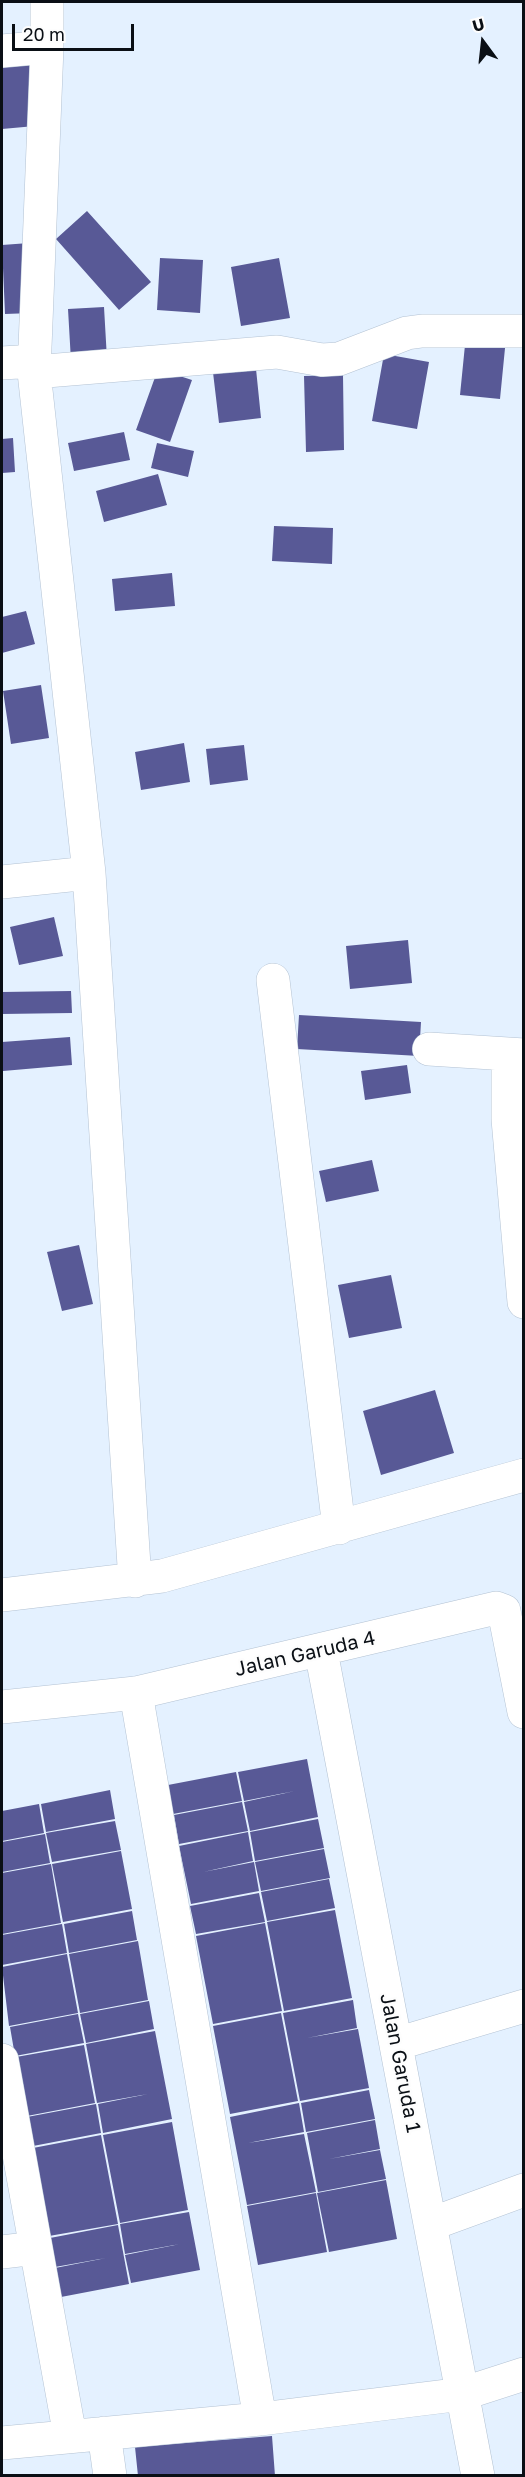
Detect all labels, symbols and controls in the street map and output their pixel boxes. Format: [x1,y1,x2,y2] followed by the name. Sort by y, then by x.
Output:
[15,12,136,50] scale bar
[453,12,513,72] north arrow
[470,13,487,36] text: U
[23,23,65,45] text: 20 m
[232,1626,378,1682] street label: Jalan Garuda 4
[375,1992,425,2134] street label: Jalan Garuda 1

